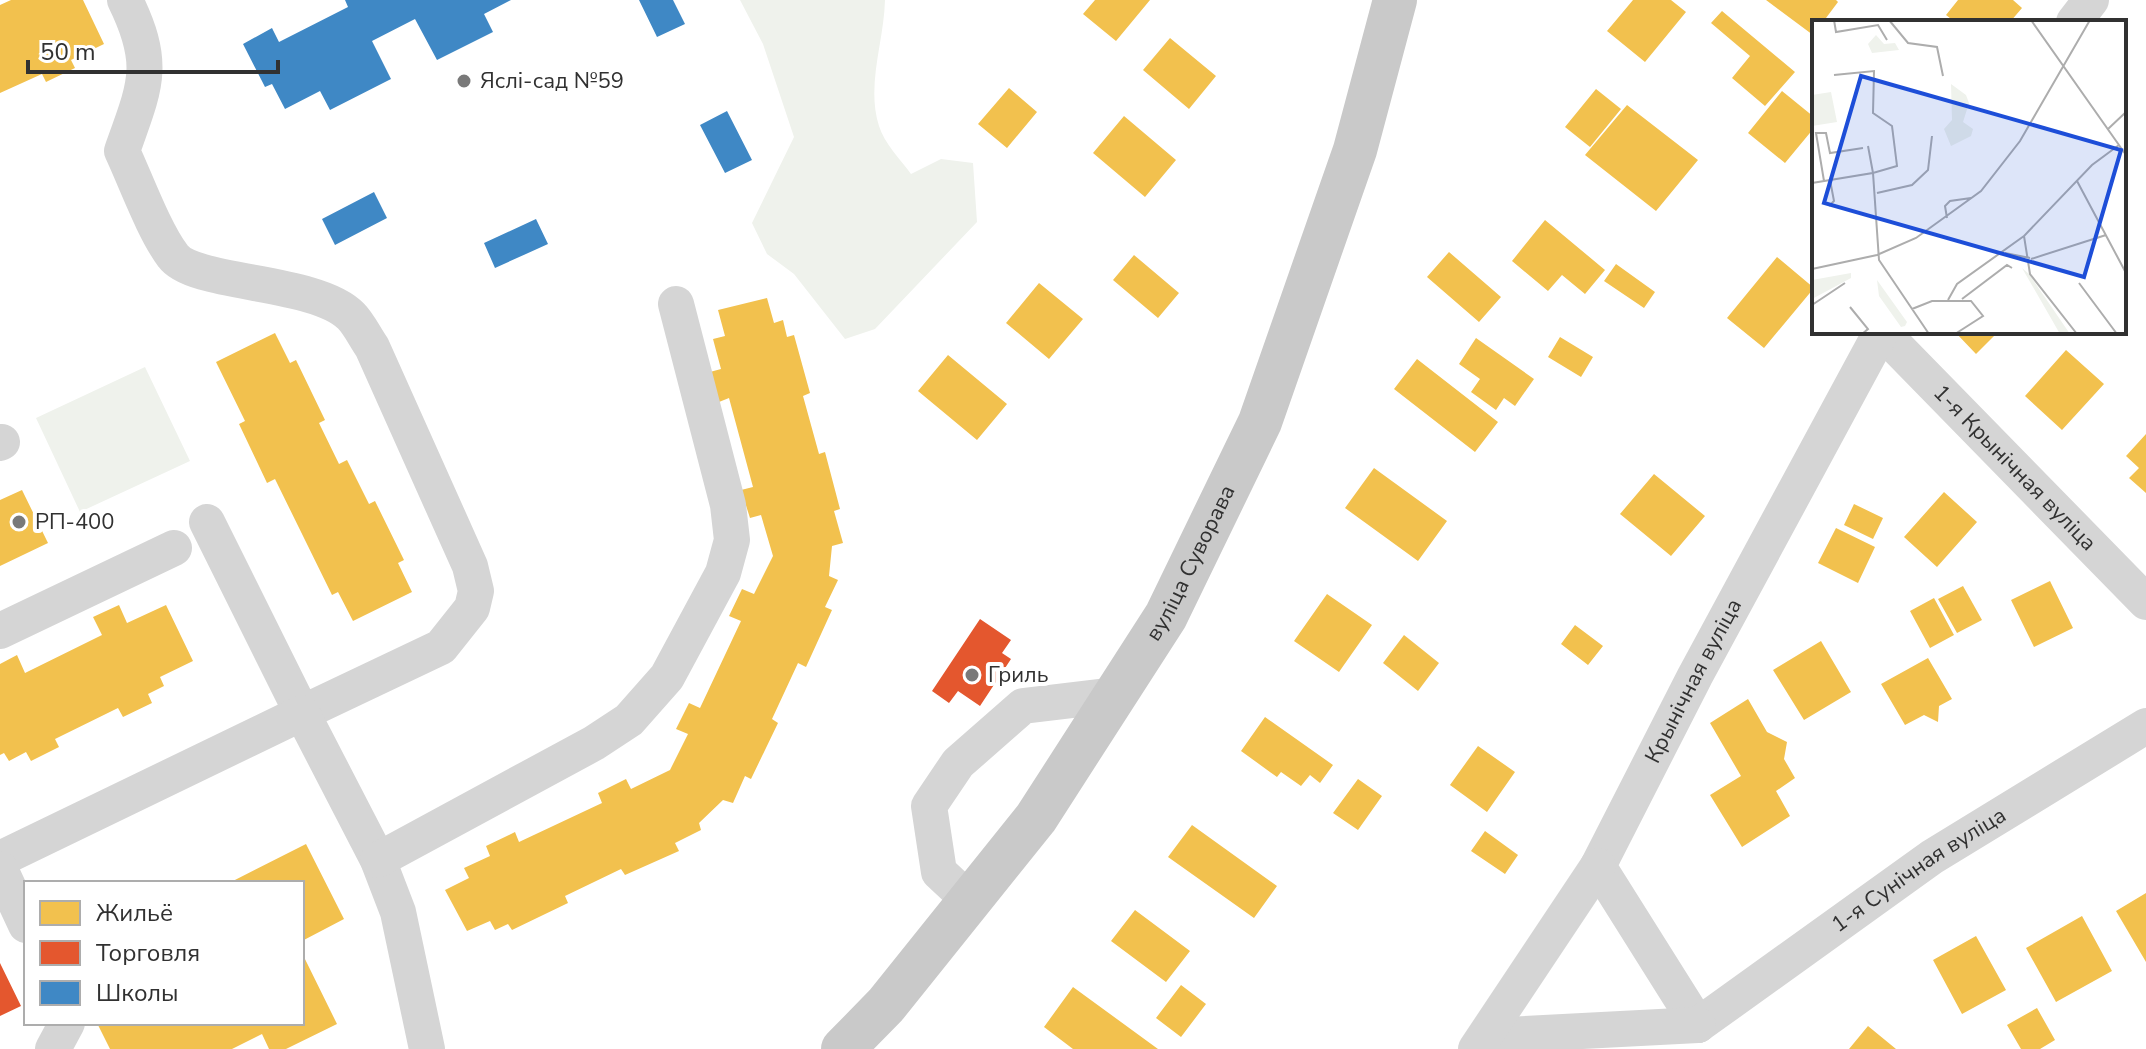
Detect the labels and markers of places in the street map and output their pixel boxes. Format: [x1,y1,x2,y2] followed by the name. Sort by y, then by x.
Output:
[480,66,624,96] place label: Яслі-сад №59
[455,72,473,90] marker: Яслі-сад №59
[35,507,115,537] place label: РП-400
[10,513,28,531] marker: РП-400
[988,660,1049,690] place label: Гриль
[963,666,981,684] marker: Гриль

